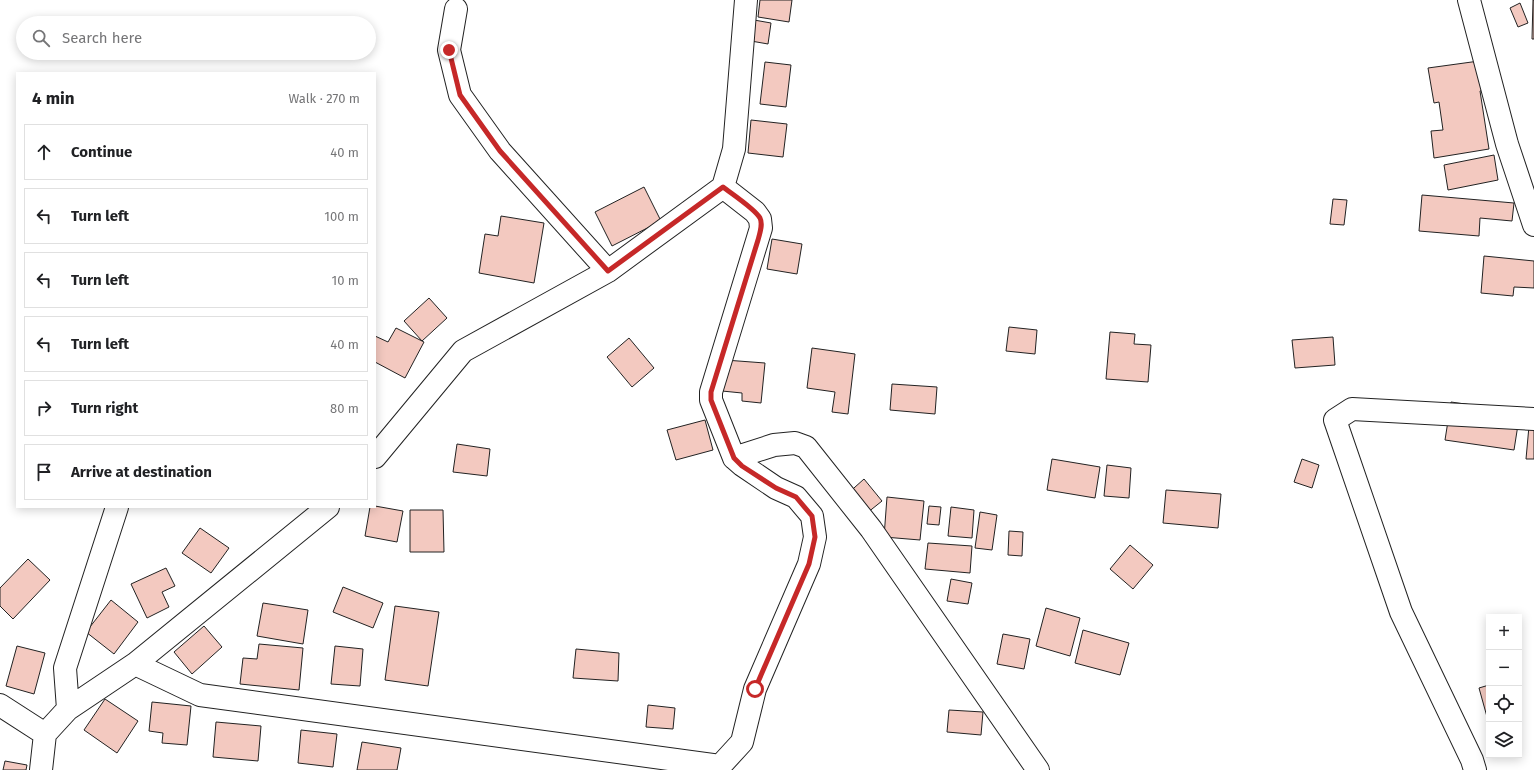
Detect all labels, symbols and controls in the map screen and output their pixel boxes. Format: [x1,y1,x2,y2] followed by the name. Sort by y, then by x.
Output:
[16,16,376,60] search box
[30,27,52,49] icon: search
[62,29,142,47] text: Search here
[440,41,458,59] route end
[32,88,75,109] text: 4 min
[288,91,360,106] text: Walk · 270 m
[33,141,55,163] icon: ahead
[71,143,132,161] text: Continue
[330,145,359,160] text: 40 m
[33,205,55,227] icon: left
[71,207,129,225] text: Turn left
[324,209,359,224] text: 100 m
[33,269,55,291] icon: left
[71,271,129,289] text: Turn left
[332,273,359,288] text: 10 m
[33,333,55,355] icon: left
[71,335,129,353] text: Turn left
[330,337,359,352] text: 40 m
[33,397,55,419] icon: right
[71,399,138,417] text: Turn right
[330,401,359,416] text: 80 m
[33,461,55,483] icon: arrive
[71,463,212,481] text: Arrive at destination
[1486,614,1522,758] map controls
[1486,614,1522,650] button: +
[1486,650,1522,686] button: −
[746,680,764,698] route start
[1486,686,1522,722] button: locate
[1486,722,1522,758] button: layers

